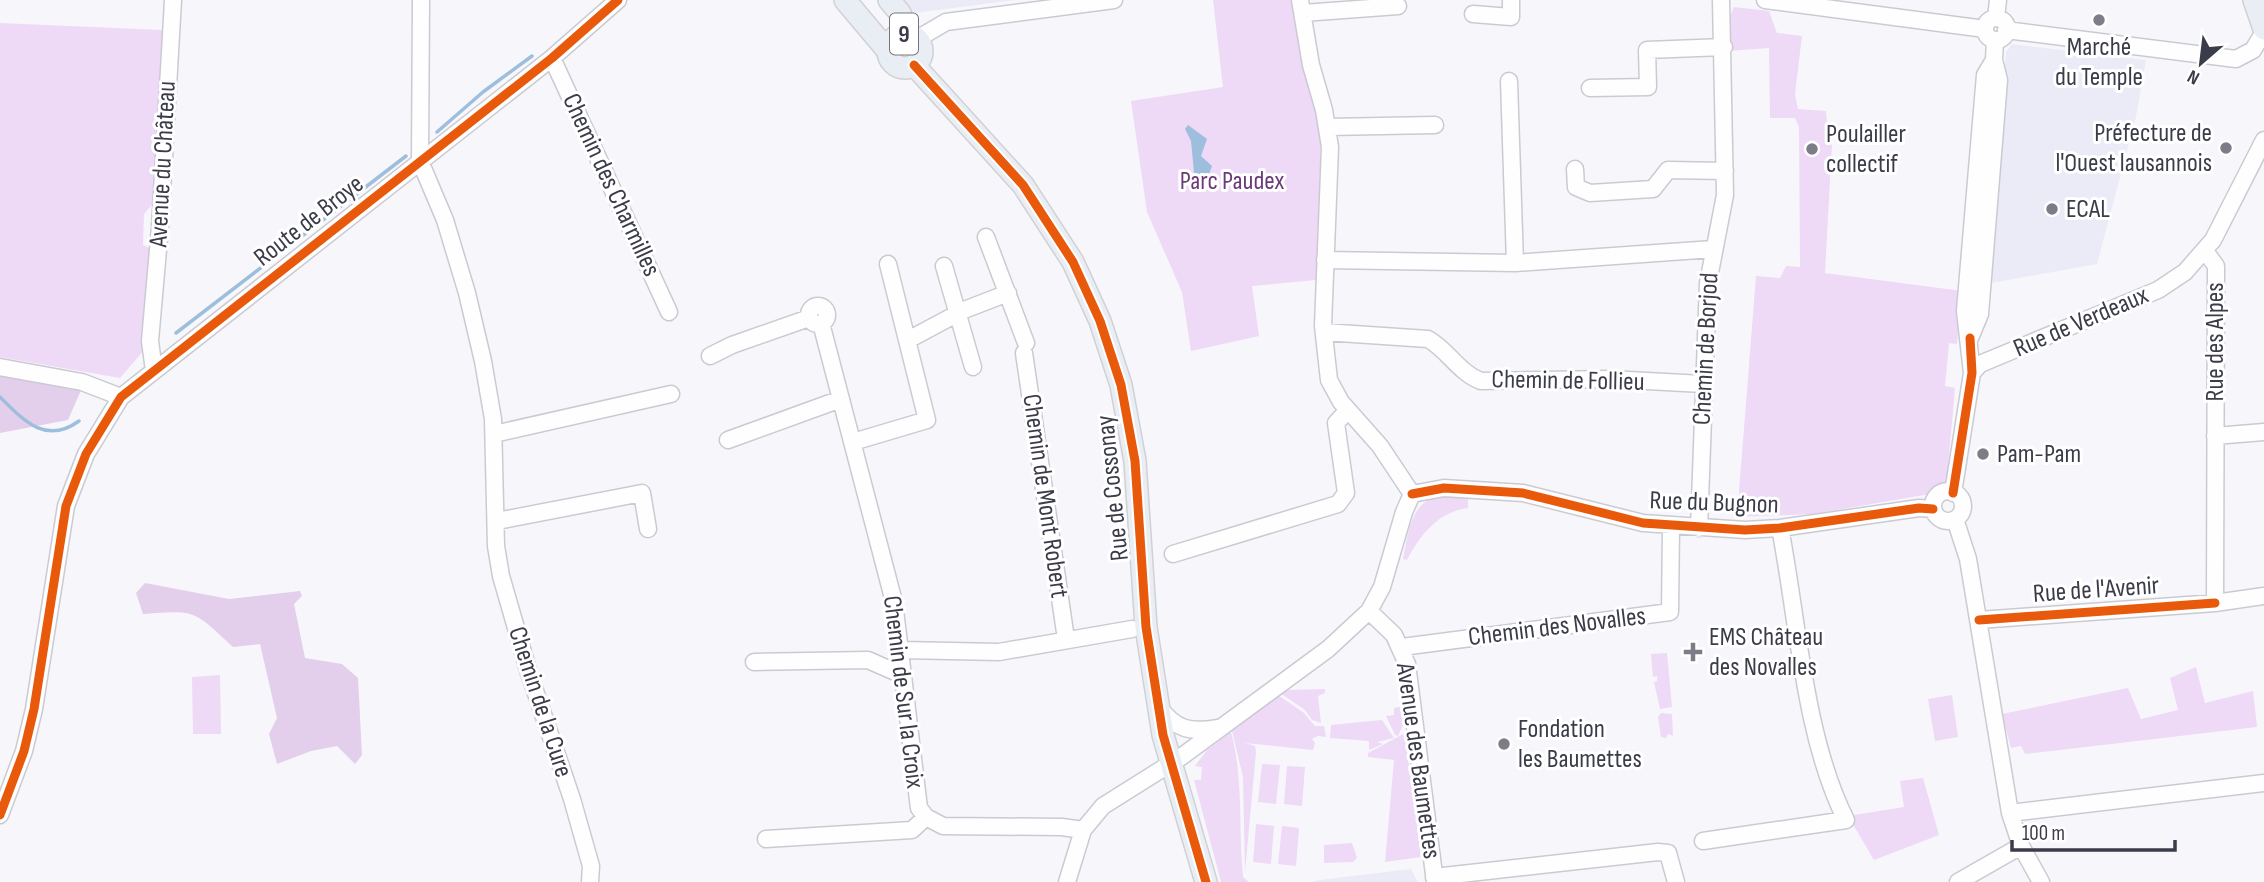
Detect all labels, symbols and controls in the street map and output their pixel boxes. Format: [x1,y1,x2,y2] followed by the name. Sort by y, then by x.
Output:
[2091,12,2107,28] marker: Marché du Temple
[890,13,918,54] road number: 9
[2166,28,2236,98] north arrow
[2055,32,2143,93] place label: Marché du Temple
[2184,64,2204,89] text: N
[143,80,183,249] street label: Avenue du Château
[555,89,667,281] street label: Chemin des Charmilles
[2055,118,2212,179] place label: Préfecture de l'Ouest lausannois
[1826,119,1906,180] place label: Poulailler collectif
[2218,140,2234,156] marker: Préfecture de l'Ouest lausannois
[1804,141,1820,157] marker: Poulailler collectif
[1180,166,1285,197] park label: Parc Paudex
[248,169,370,273] street label: Route de Broye
[2066,194,2110,225] place label: ECAL
[2044,201,2060,217] marker: ECAL
[1687,272,1725,426] street label: Chemin de Borjod
[2009,280,2153,364] street label: Rue de Verdeaux
[2200,282,2231,402] street label: Rue des Alpes
[1491,364,1645,398] street label: Chemin de Follieu
[1015,392,1075,600] street label: Chemin de Mont Robert
[1090,414,1136,562] street label: Rue de Cossonay
[1997,439,2081,470] place label: Pam-Pam
[1975,446,1991,462] marker: Pam-Pam
[1649,485,1779,521] street label: Rue du Bugnon
[2032,570,2161,610] street label: Rue de l'Avenir
[876,594,930,790] street label: Chemin de Sur la Croix
[1466,601,1648,653] street label: Chemin des Novalles
[1709,622,1823,683] place label: EMS Château des Novalles
[501,623,579,781] street label: Chemin de la Cure
[1683,642,1703,662] marker: EMS Château des Novalles
[1389,660,1447,861] street label: Avenue des Baumettes
[1518,714,1642,775] place label: Fondation les Baumettes
[1496,736,1512,752] marker: Fondation les Baumettes
[2012,808,2175,852] scale bar
[2022,821,2065,846] text: 100 m

